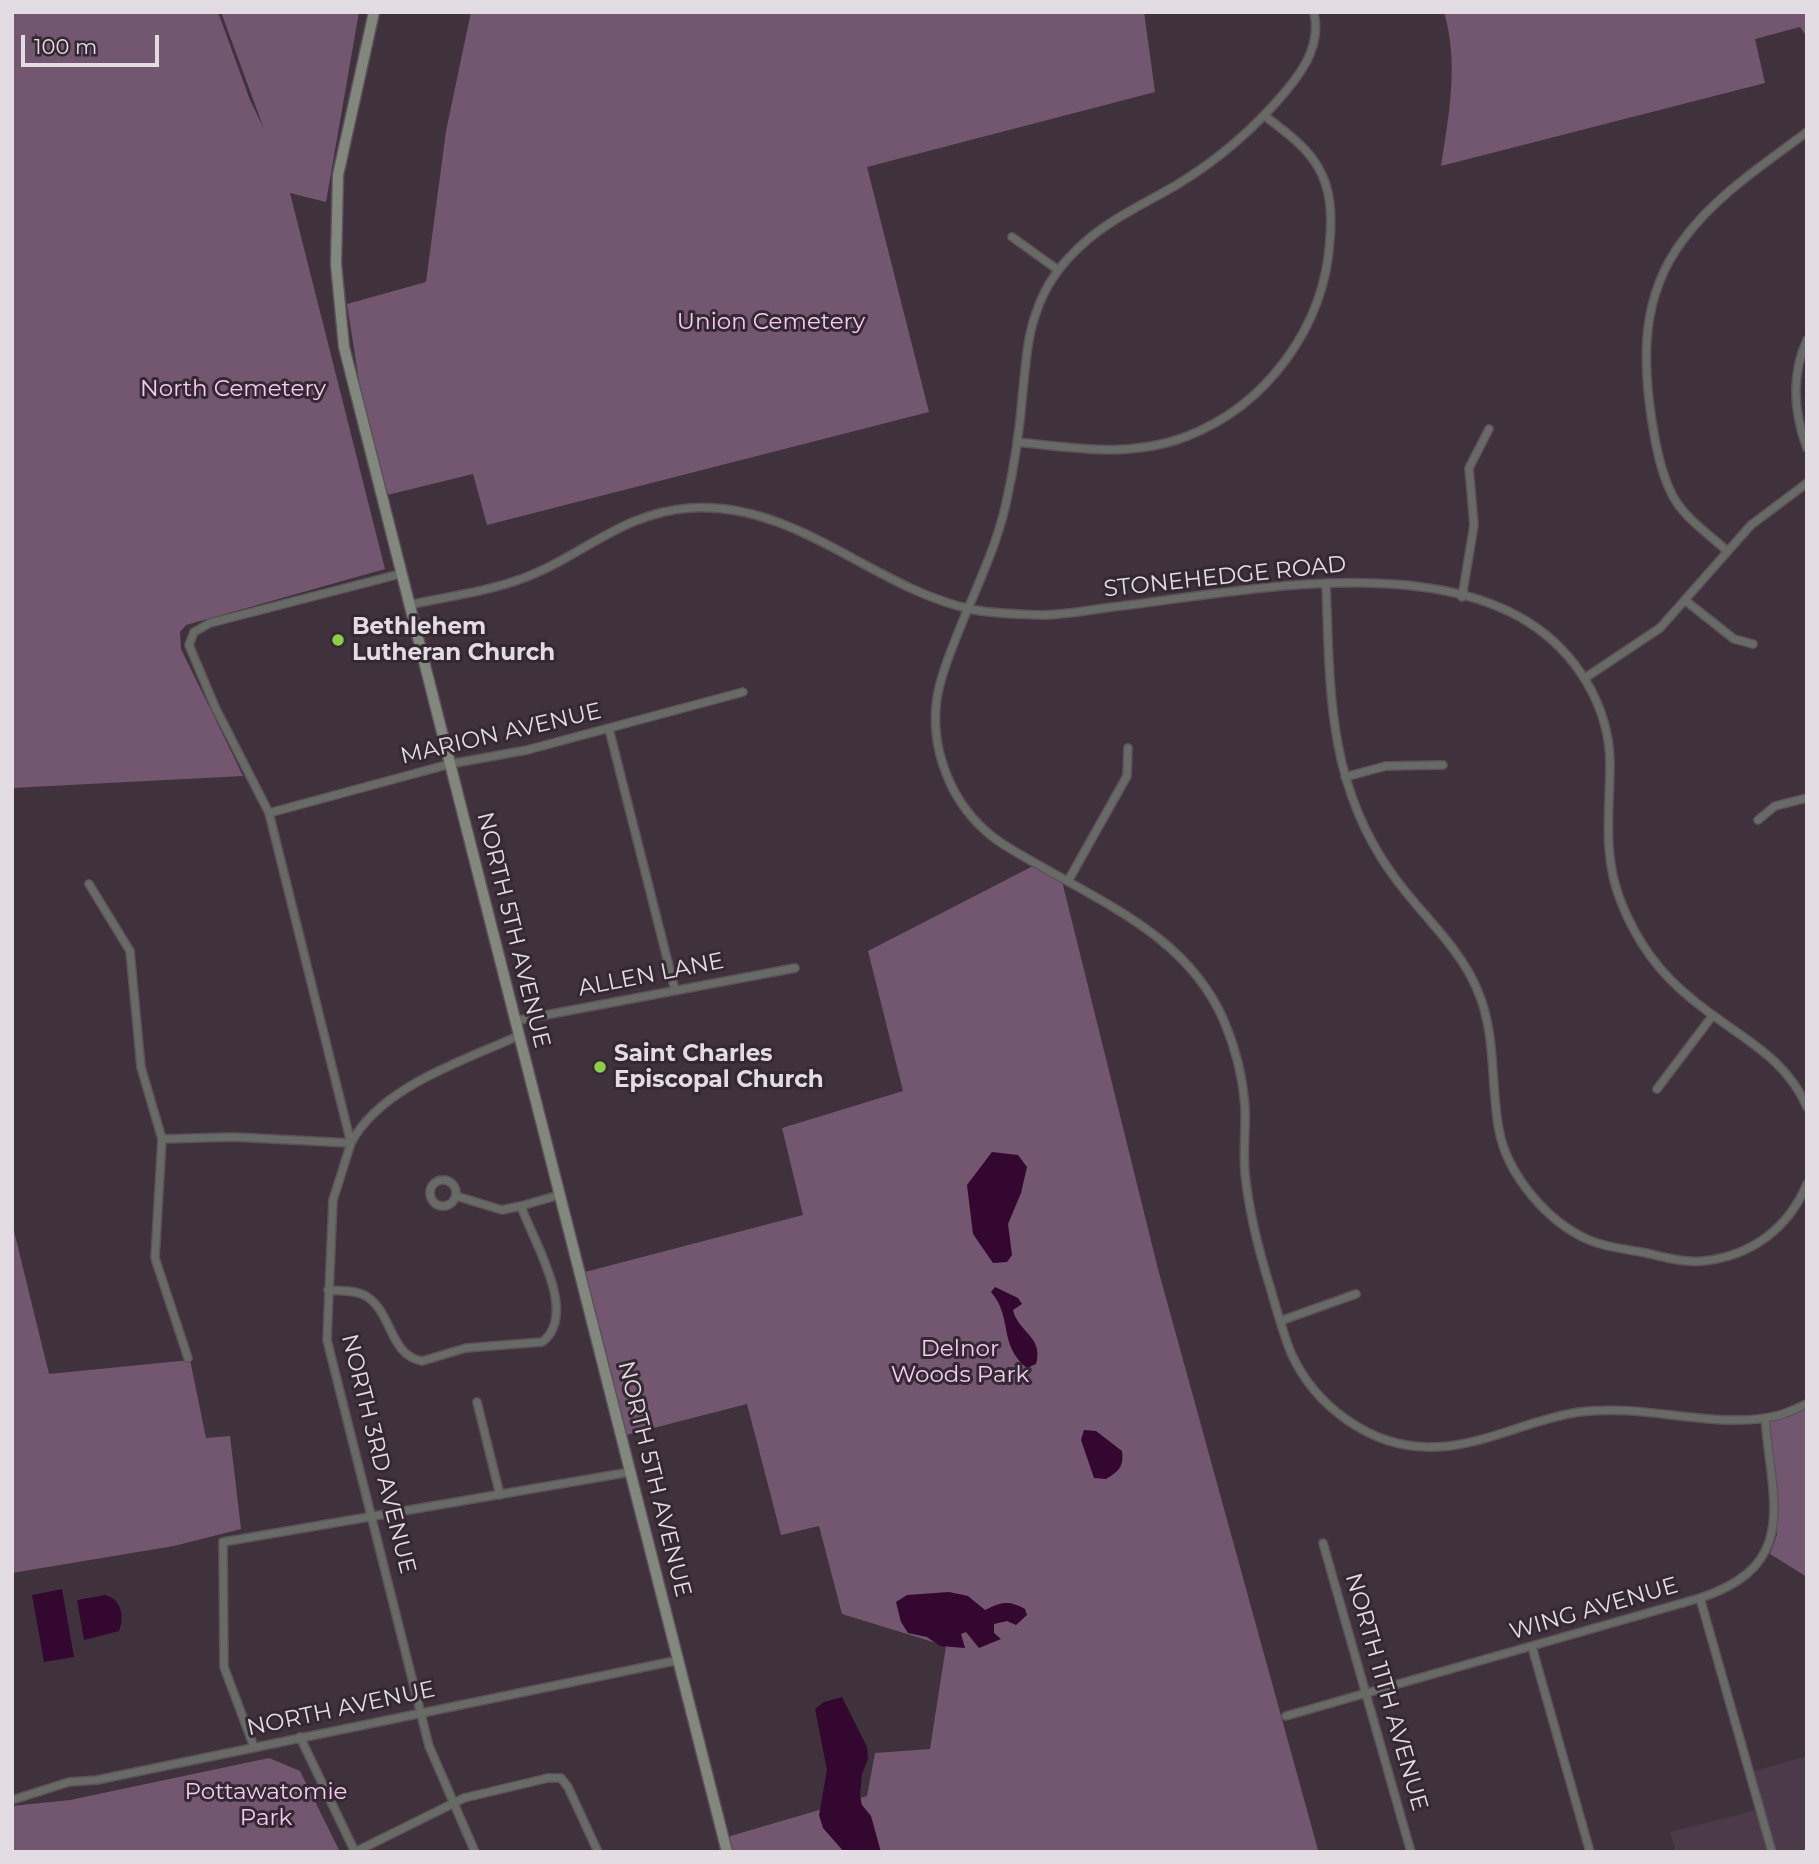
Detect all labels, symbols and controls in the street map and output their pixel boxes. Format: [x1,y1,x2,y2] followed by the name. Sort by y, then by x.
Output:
[24,21,163,65] scale bar
[34,34,97,59] text: 100 m
[677,308,865,336] park label: Union Cemetery
[140,375,326,403] park label: North Cemetery
[1102,551,1348,603] street label: STONEHEDGE ROAD
[352,613,555,667] place label: Bethlehem Lutheran Church
[330,632,346,648] marker: Bethlehem Lutheran Church
[398,697,604,771] street label: MARION AVENUE
[470,809,556,1051] street label: NORTH 5TH AVENUE
[576,947,726,1003] street label: ALLEN LANE
[614,1040,824,1094] place label: Saint Charles Episcopal Church
[592,1059,608,1075] marker: Saint Charles Episcopal Church
[335,1331,421,1577] street label: NORTH 3RD AVENUE
[891,1335,1029,1389] park label: Delnor Woods Park
[611,1358,697,1600] street label: NORTH 5TH AVENUE
[1339,1570,1433,1814] street label: NORTH 11TH AVENUE
[1507,1572,1681,1646] street label: WING AVENUE
[245,1676,437,1742] street label: NORTH AVENUE
[184,1778,348,1832] park label: Pottawatomie Park

